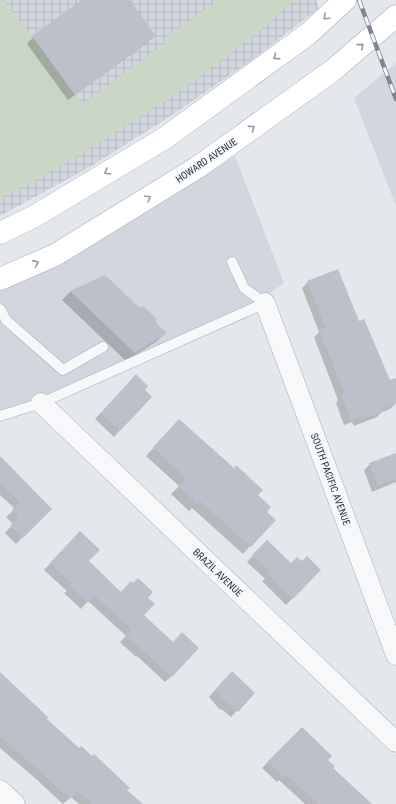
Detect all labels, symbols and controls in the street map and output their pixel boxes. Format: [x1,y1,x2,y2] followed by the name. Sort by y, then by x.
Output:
[323,12,331,20] one-way arrow
[357,43,364,50] one-way arrow
[273,52,280,60] one-way arrow
[248,126,255,133] one-way arrow
[174,136,239,185] street label: HOWARD AVENUE
[104,168,111,175] one-way arrow
[144,195,151,203] one-way arrow
[32,260,39,268] one-way arrow
[309,432,352,527] street label: SOUTH PACIFIC AVENUE
[191,546,245,599] street label: BRAZIL AVENUE

